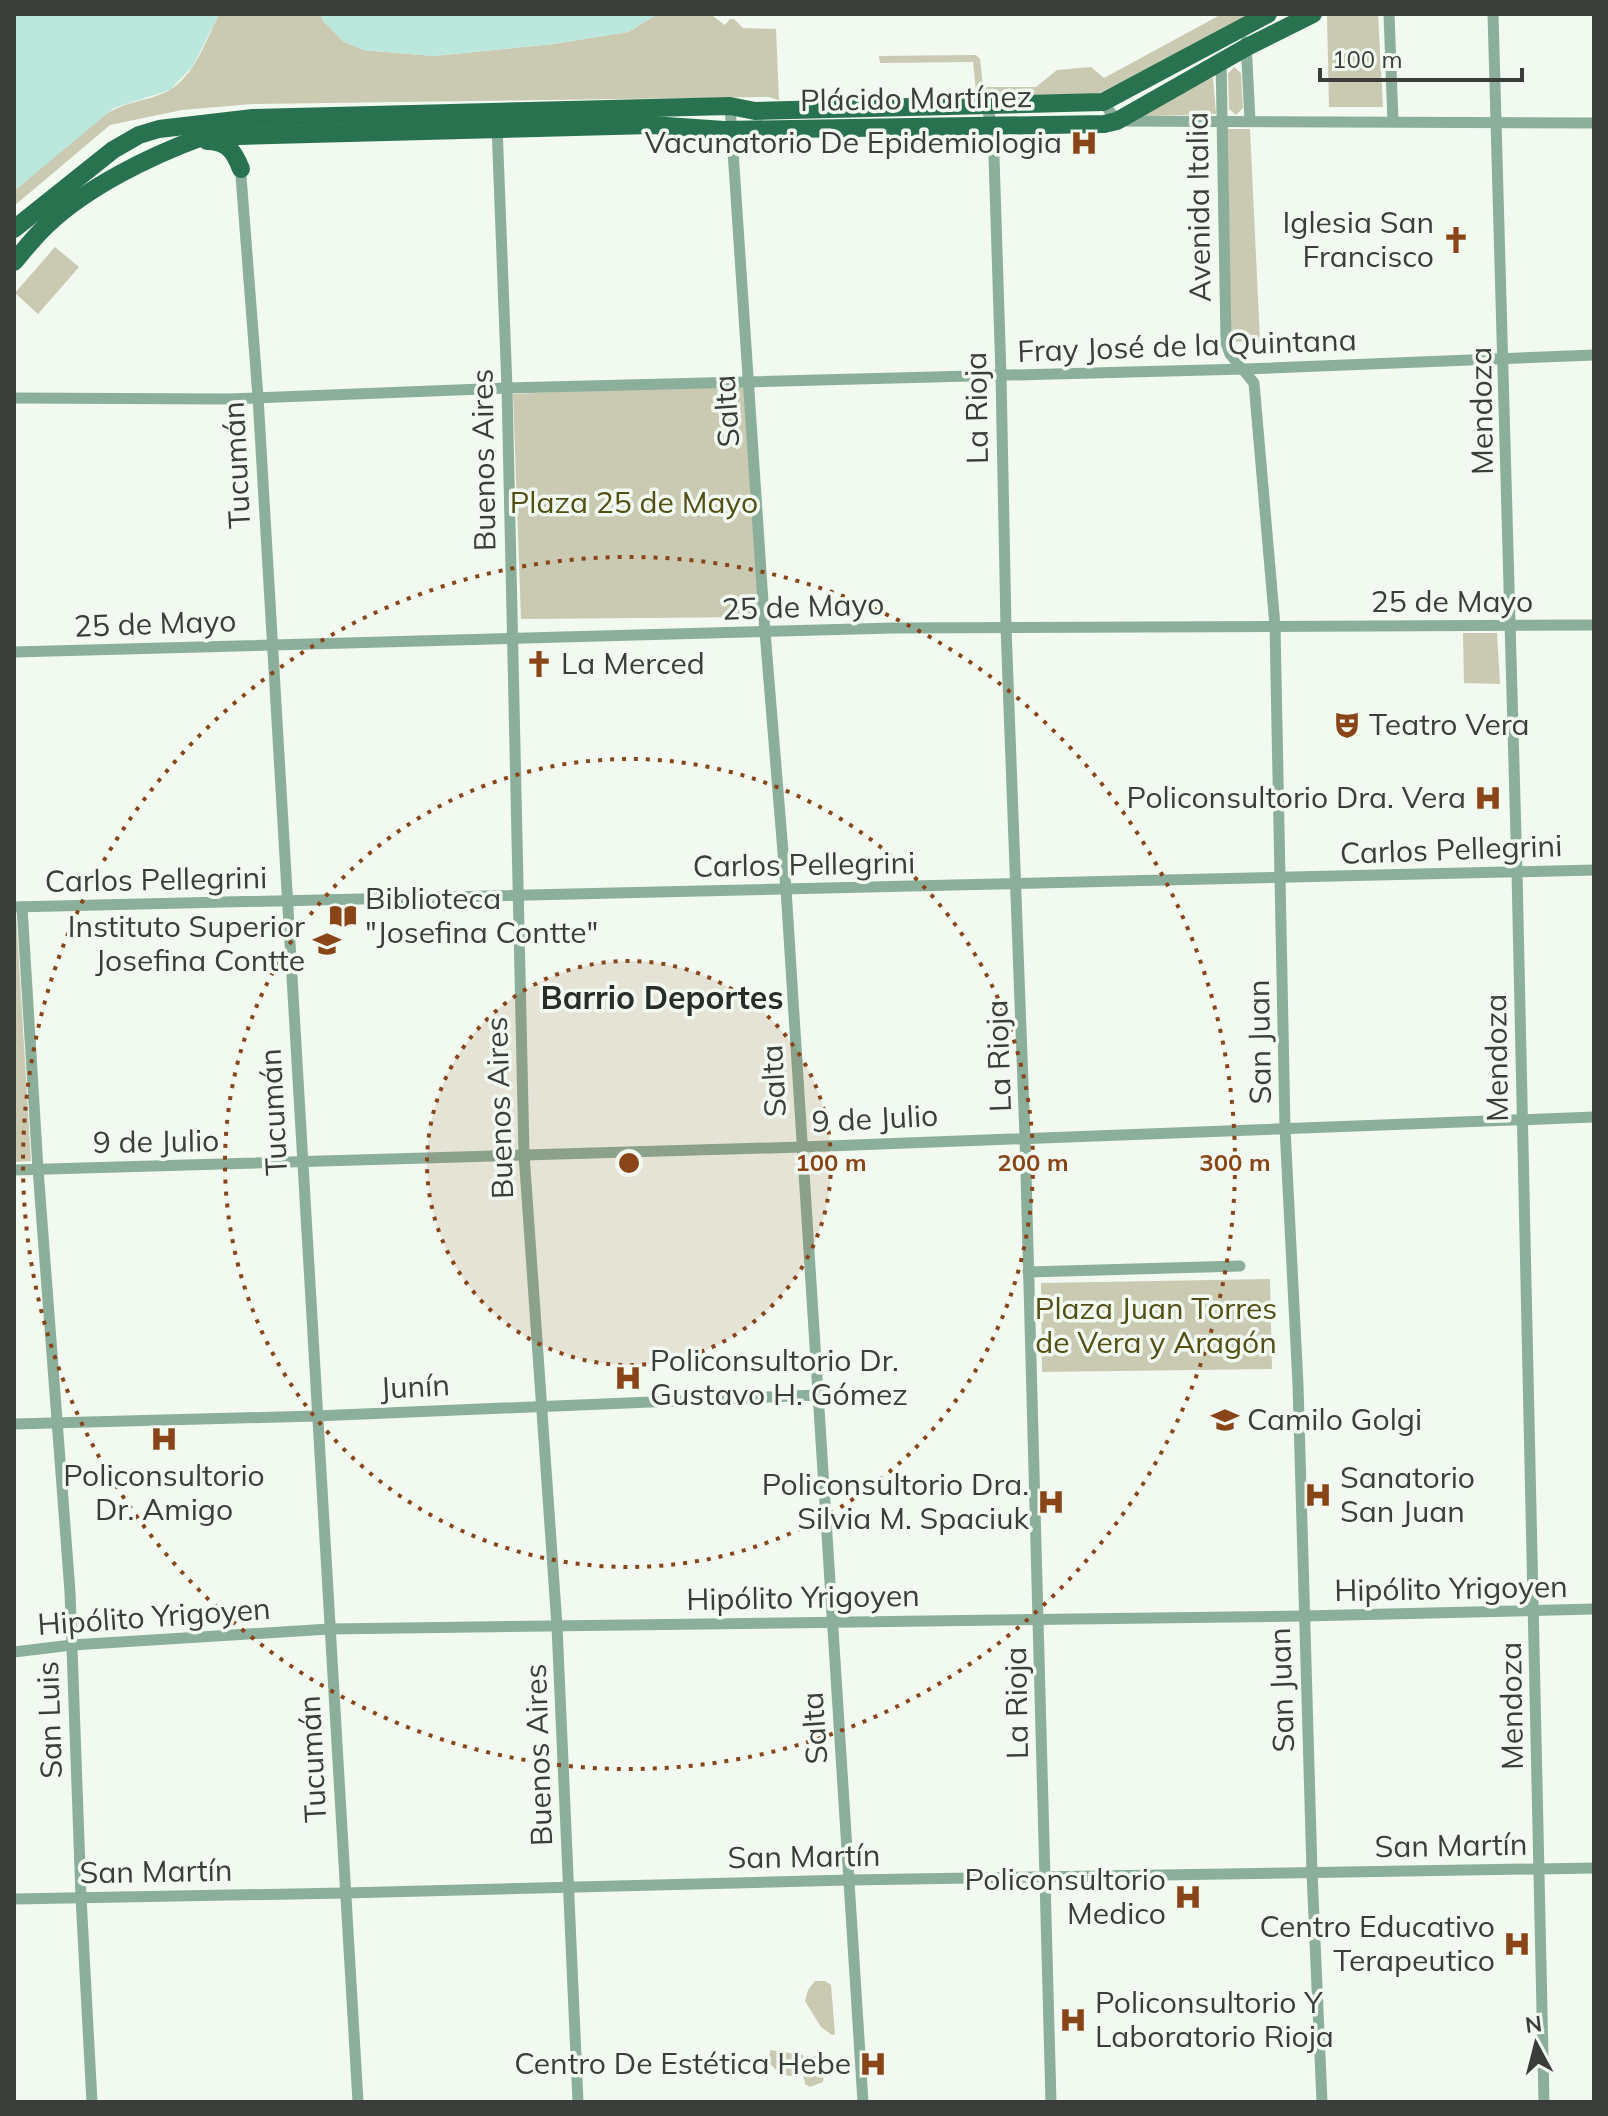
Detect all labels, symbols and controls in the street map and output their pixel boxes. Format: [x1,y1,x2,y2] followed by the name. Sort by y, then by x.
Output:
[1320,32,1522,82] scale bar
[1332,44,1403,74] text: 100 m
[800,77,1032,119] street label: Plácido Martínez
[1177,112,1219,303] street label: Avenida Italia
[645,123,1062,161] place label: Vacunatorio De Epidemiologia
[1069,128,1099,158] hospital icon: Vacunatorio De Epidemiologia
[1283,203,1434,275] place label: Iglesia San Francisco
[1441,225,1471,255] church icon: Iglesia San Francisco
[1017,320,1357,370] street label: Fray José de la Quintana
[1461,347,1501,475] street label: Mendoza
[956,352,996,465] street label: La Rioja
[462,368,504,552] street label: Buenos Aires
[705,374,747,448] street label: Salta
[214,400,258,530] street label: Tucumán
[510,483,758,521] park label: Plaza 25 de Mayo
[1371,582,1533,620] street label: 25 de Mayo
[721,584,885,628] street label: 25 de Mayo
[73,601,237,645] street label: 25 de Mayo
[561,644,705,682] place label: La Merced
[524,649,554,679] church icon: La Merced
[1369,705,1530,743] place label: Teatro Vera
[1332,710,1362,740] theatre icon: Teatro Vera
[1127,778,1466,816] place label: Policonsultorio Dra. Vera
[1473,783,1503,813] hospital icon: Policonsultorio Dra. Vera
[1339,826,1563,872] street label: Carlos Pellegrini
[692,843,916,885] street label: Carlos Pellegrini
[44,858,268,900] street label: Carlos Pellegrini
[365,879,598,951] place label: Biblioteca "Josefina Contte"
[328,901,358,931] library icon: Biblioteca "Josefina Contte"
[68,907,305,979] place label: Instituto Superior Josefina Contte
[312,929,342,959] school or university icon: Instituto Superior Josefina Contte
[541,977,783,1017] district label: Barrio Deportes
[1239,979,1279,1105] street label: San Juan
[1476,994,1516,1122] street label: Mendoza
[977,999,1019,1113] street label: La Rioja
[477,1016,521,1200] street label: Buenos Aires
[752,1044,794,1118] street label: Salta
[251,1047,295,1177] street label: Tucumán
[811,1096,939,1140] street label: 9 de Julio
[92,1121,220,1161] street label: 9 de Julio
[795,1147,867,1177] text: 100 m
[997,1147,1069,1177] text: 200 m
[1199,1147,1271,1177] text: 300 m
[615,1149,643,1177] centre of rings
[1035,1289,1277,1361] park label: Plaza Juan Torres de Vera y Aragón
[650,1341,908,1413] place label: Policonsultorio Dr. Gustavo H. Gómez
[613,1363,643,1393] hospital icon: Policonsultorio Dr. Gustavo H. Gómez
[379,1365,451,1407] street label: Junín
[1247,1400,1422,1438] place label: Camilo Golgi
[1210,1405,1240,1435] school or university icon: Camilo Golgi
[149,1424,179,1454] hospital icon: Policonsultorio Dr. Amigo
[63,1456,265,1528] place label: Policonsultorio Dr. Amigo
[1340,1458,1475,1530] place label: Sanatorio San Juan
[762,1465,1030,1537] place label: Policonsultorio Dra. Silvia M. Spaciuk
[1303,1480,1333,1510] hospital icon: Sanatorio San Juan
[1036,1487,1066,1517] hospital icon: Policonsultorio Dra. Silvia M. Spaciuk
[1334,1567,1568,1609] street label: Hipólito Yrigoyen
[686,1576,920,1618] street label: Hipólito Yrigoyen
[36,1589,272,1643] street label: Hipólito Yrigoyen
[1260,1627,1302,1753] street label: San Juan
[1491,1642,1531,1770] street label: Mendoza
[996,1647,1036,1760] street label: La Rioja
[28,1661,70,1779] street label: San Luis
[516,1663,560,1847] street label: Buenos Aires
[793,1691,835,1765] street label: Salta
[290,1694,334,1824] street label: Tucumán
[1374,1825,1528,1865] street label: San Martín
[727,1836,881,1876] street label: San Martín
[79,1851,233,1891] street label: San Martín
[965,1860,1166,1932] place label: Policonsultorio Medico
[1173,1882,1203,1912] hospital icon: Policonsultorio Medico
[1259,1907,1495,1979] place label: Centro Educativo Terapeutico
[1502,1929,1532,1959] hospital icon: Centro Educativo Terapeutico
[1095,1983,1334,2055] place label: Policonsultorio Y Laboratorio Rioja
[1496,2004,1576,2084] north arrow
[1058,2005,1088,2035] hospital icon: Policonsultorio Y Laboratorio Rioja
[1524,2009,1544,2039] text: N
[514,2044,851,2082] place label: Centro De Estética Hebe
[858,2049,888,2079] hospital icon: Centro De Estética Hebe

